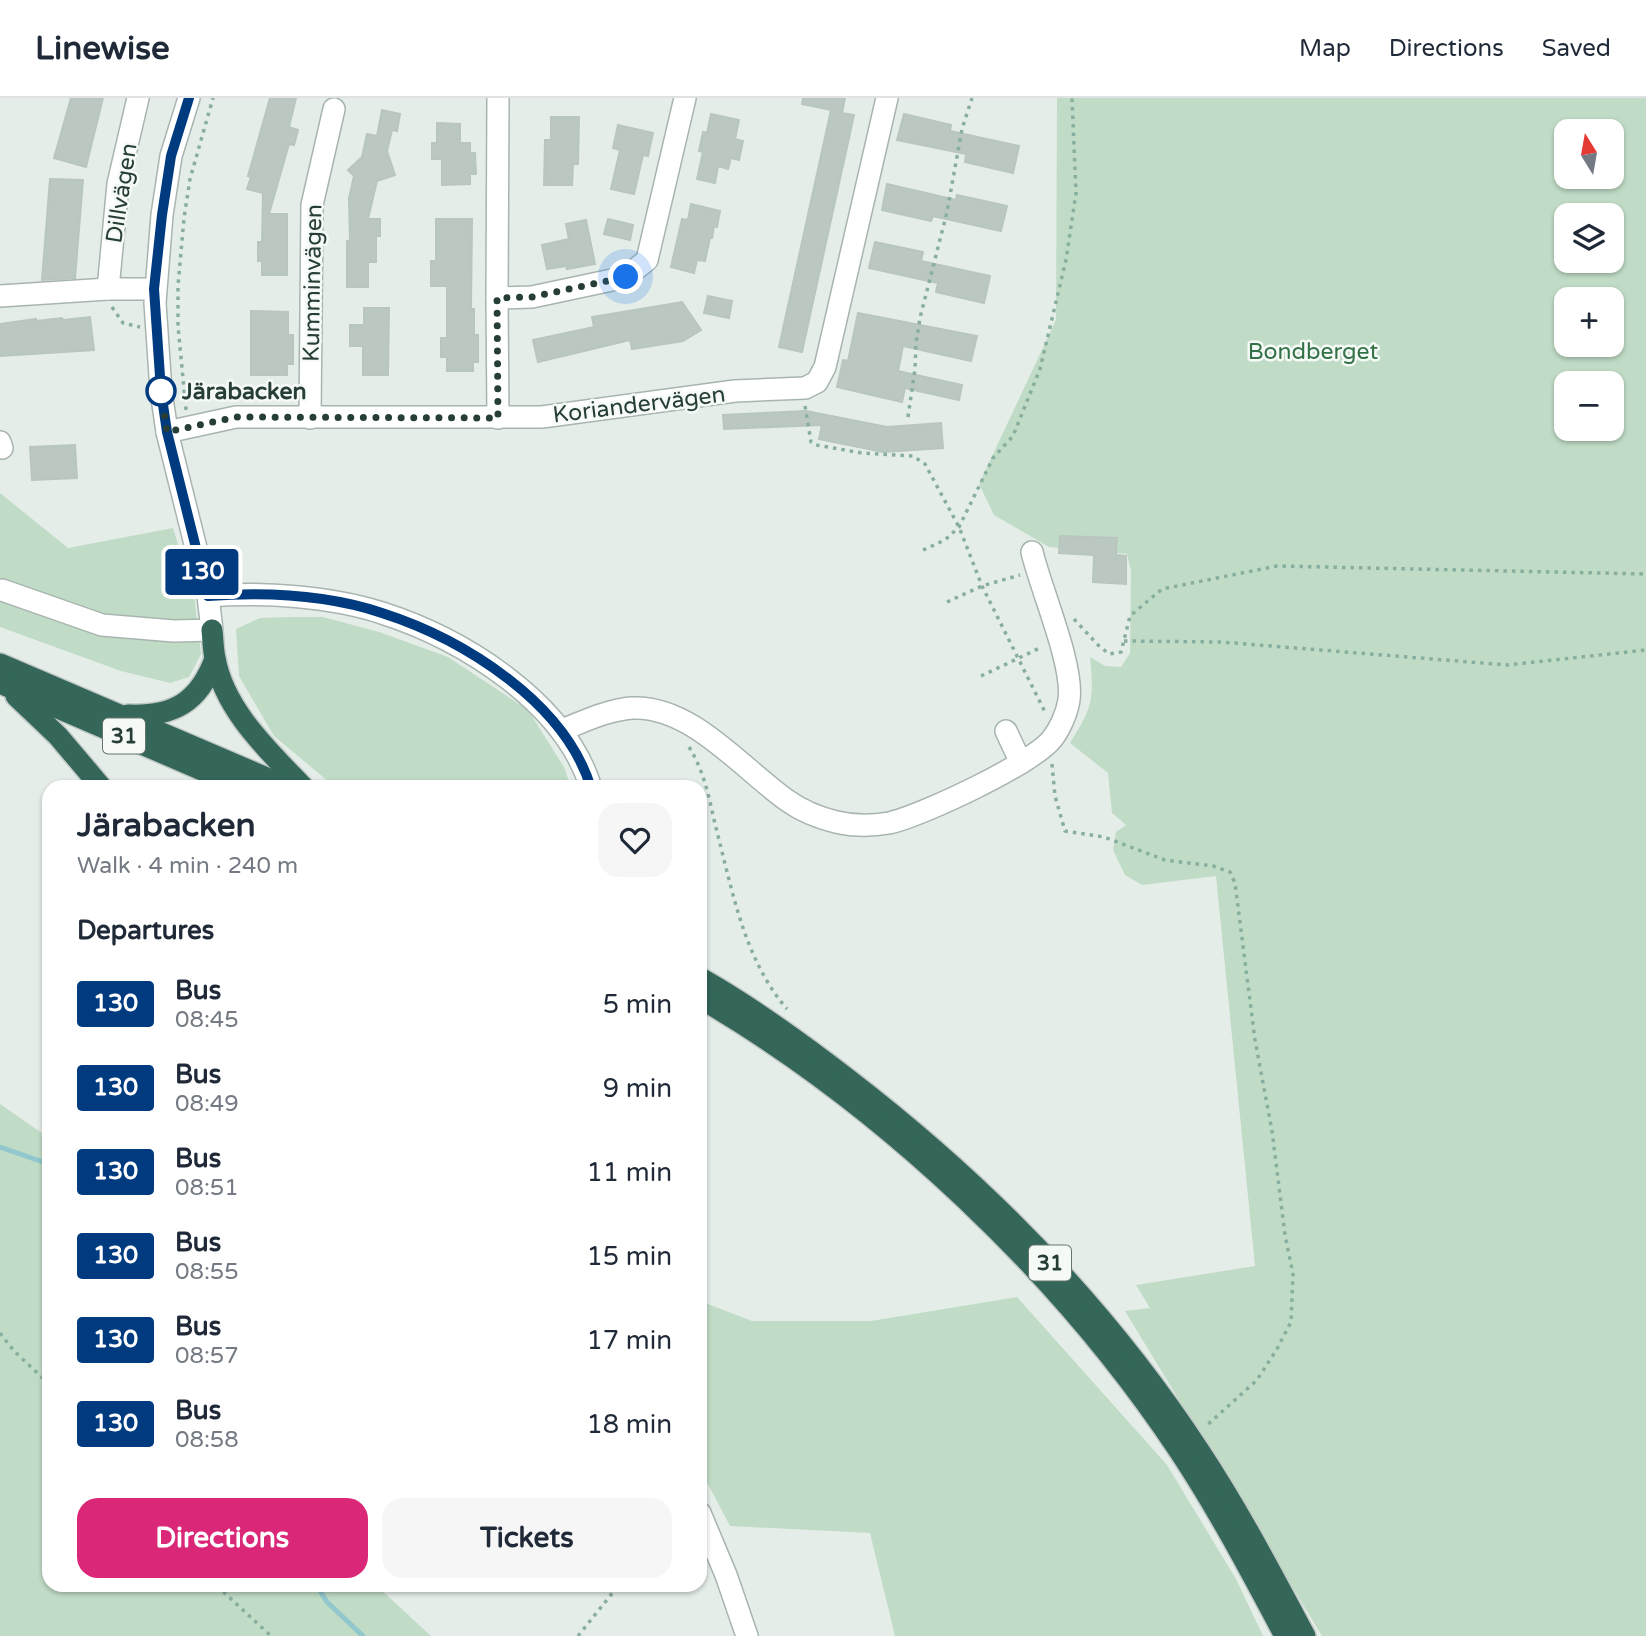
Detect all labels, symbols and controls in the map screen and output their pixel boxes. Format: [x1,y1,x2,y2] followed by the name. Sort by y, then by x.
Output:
[35,29,170,68] text: Linewise
[1299,34,1351,63] text: Map
[1389,34,1504,63] text: Directions
[1542,34,1611,63] text: Saved
[1554,119,1624,189] north arrow
[1554,119,1624,441] map controls
[100,141,144,245] street label: Dillvägen
[1554,203,1624,273] button: layers
[298,204,328,362] street label: Kumminvägen
[608,259,643,294] your location
[1554,287,1624,357] button: +
[1248,338,1379,366] park label: Bondberget
[1554,371,1624,441] button: −
[146,376,176,406] marker: Järabacken
[181,378,306,406] place label: Järabacken
[551,381,727,429] street label: Koriandervägen
[162,549,242,595] line badge: 130
[179,557,225,586] text: 130
[103,718,145,754] road number: 31
[598,803,672,877] button: heart
[77,806,256,845] text: Järabacken
[77,852,298,880] text: Walk · 4 min · 240 m
[77,915,214,946] text: Departures
[175,975,221,1006] text: Bus
[93,989,138,1018] text: 130
[603,989,672,1020] text: 5 min
[175,1006,239,1034] text: 08:45
[175,1059,221,1090] text: Bus
[93,1073,138,1102] text: 130
[603,1073,672,1104] text: 9 min
[175,1090,239,1118] text: 08:49
[175,1143,221,1174] text: Bus
[93,1157,138,1186] text: 130
[586,1157,672,1188] text: 11 min
[175,1174,239,1202] text: 08:51
[175,1227,221,1258] text: Bus
[93,1241,138,1270] text: 130
[586,1241,672,1272] text: 15 min
[1029,1246,1071,1280] road number: 31
[175,1258,239,1286] text: 08:55
[175,1311,221,1342] text: Bus
[93,1325,138,1354] text: 130
[586,1325,672,1356] text: 17 min
[175,1342,239,1370] text: 08:57
[175,1395,221,1426] text: Bus
[93,1409,138,1438] text: 130
[586,1409,672,1440] text: 18 min
[175,1426,239,1454] text: 08:58
[77,1498,368,1578] button: Directions
[382,1498,672,1578] button: Tickets

